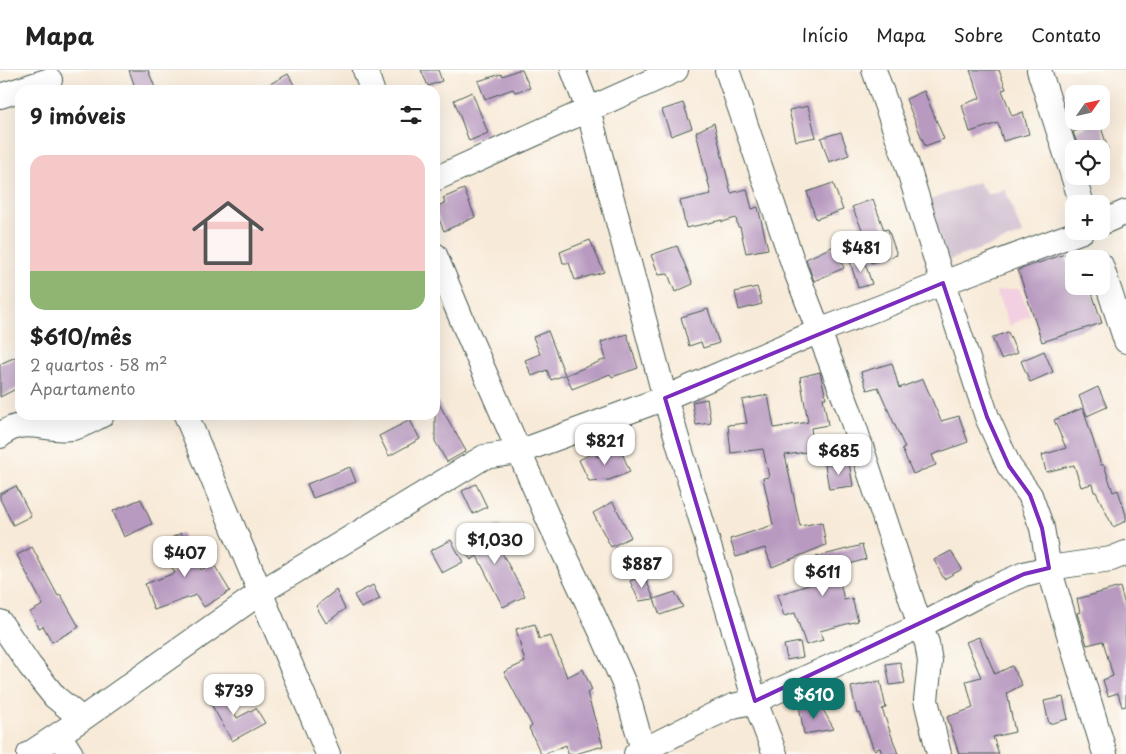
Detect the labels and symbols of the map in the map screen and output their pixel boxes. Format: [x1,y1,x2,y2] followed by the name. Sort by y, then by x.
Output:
[1065,85,1110,130] north arrow
[831,230,891,273] pin: $481
[575,424,635,466] pin: $821
[809,434,869,476] pin: $685
[454,522,536,565] pin: $1,030
[155,536,215,578] pin: $407
[612,546,672,589] pin: $887
[793,554,853,597] pin: $611
[204,674,264,716] pin: $739
[784,678,844,720] pin: $610

